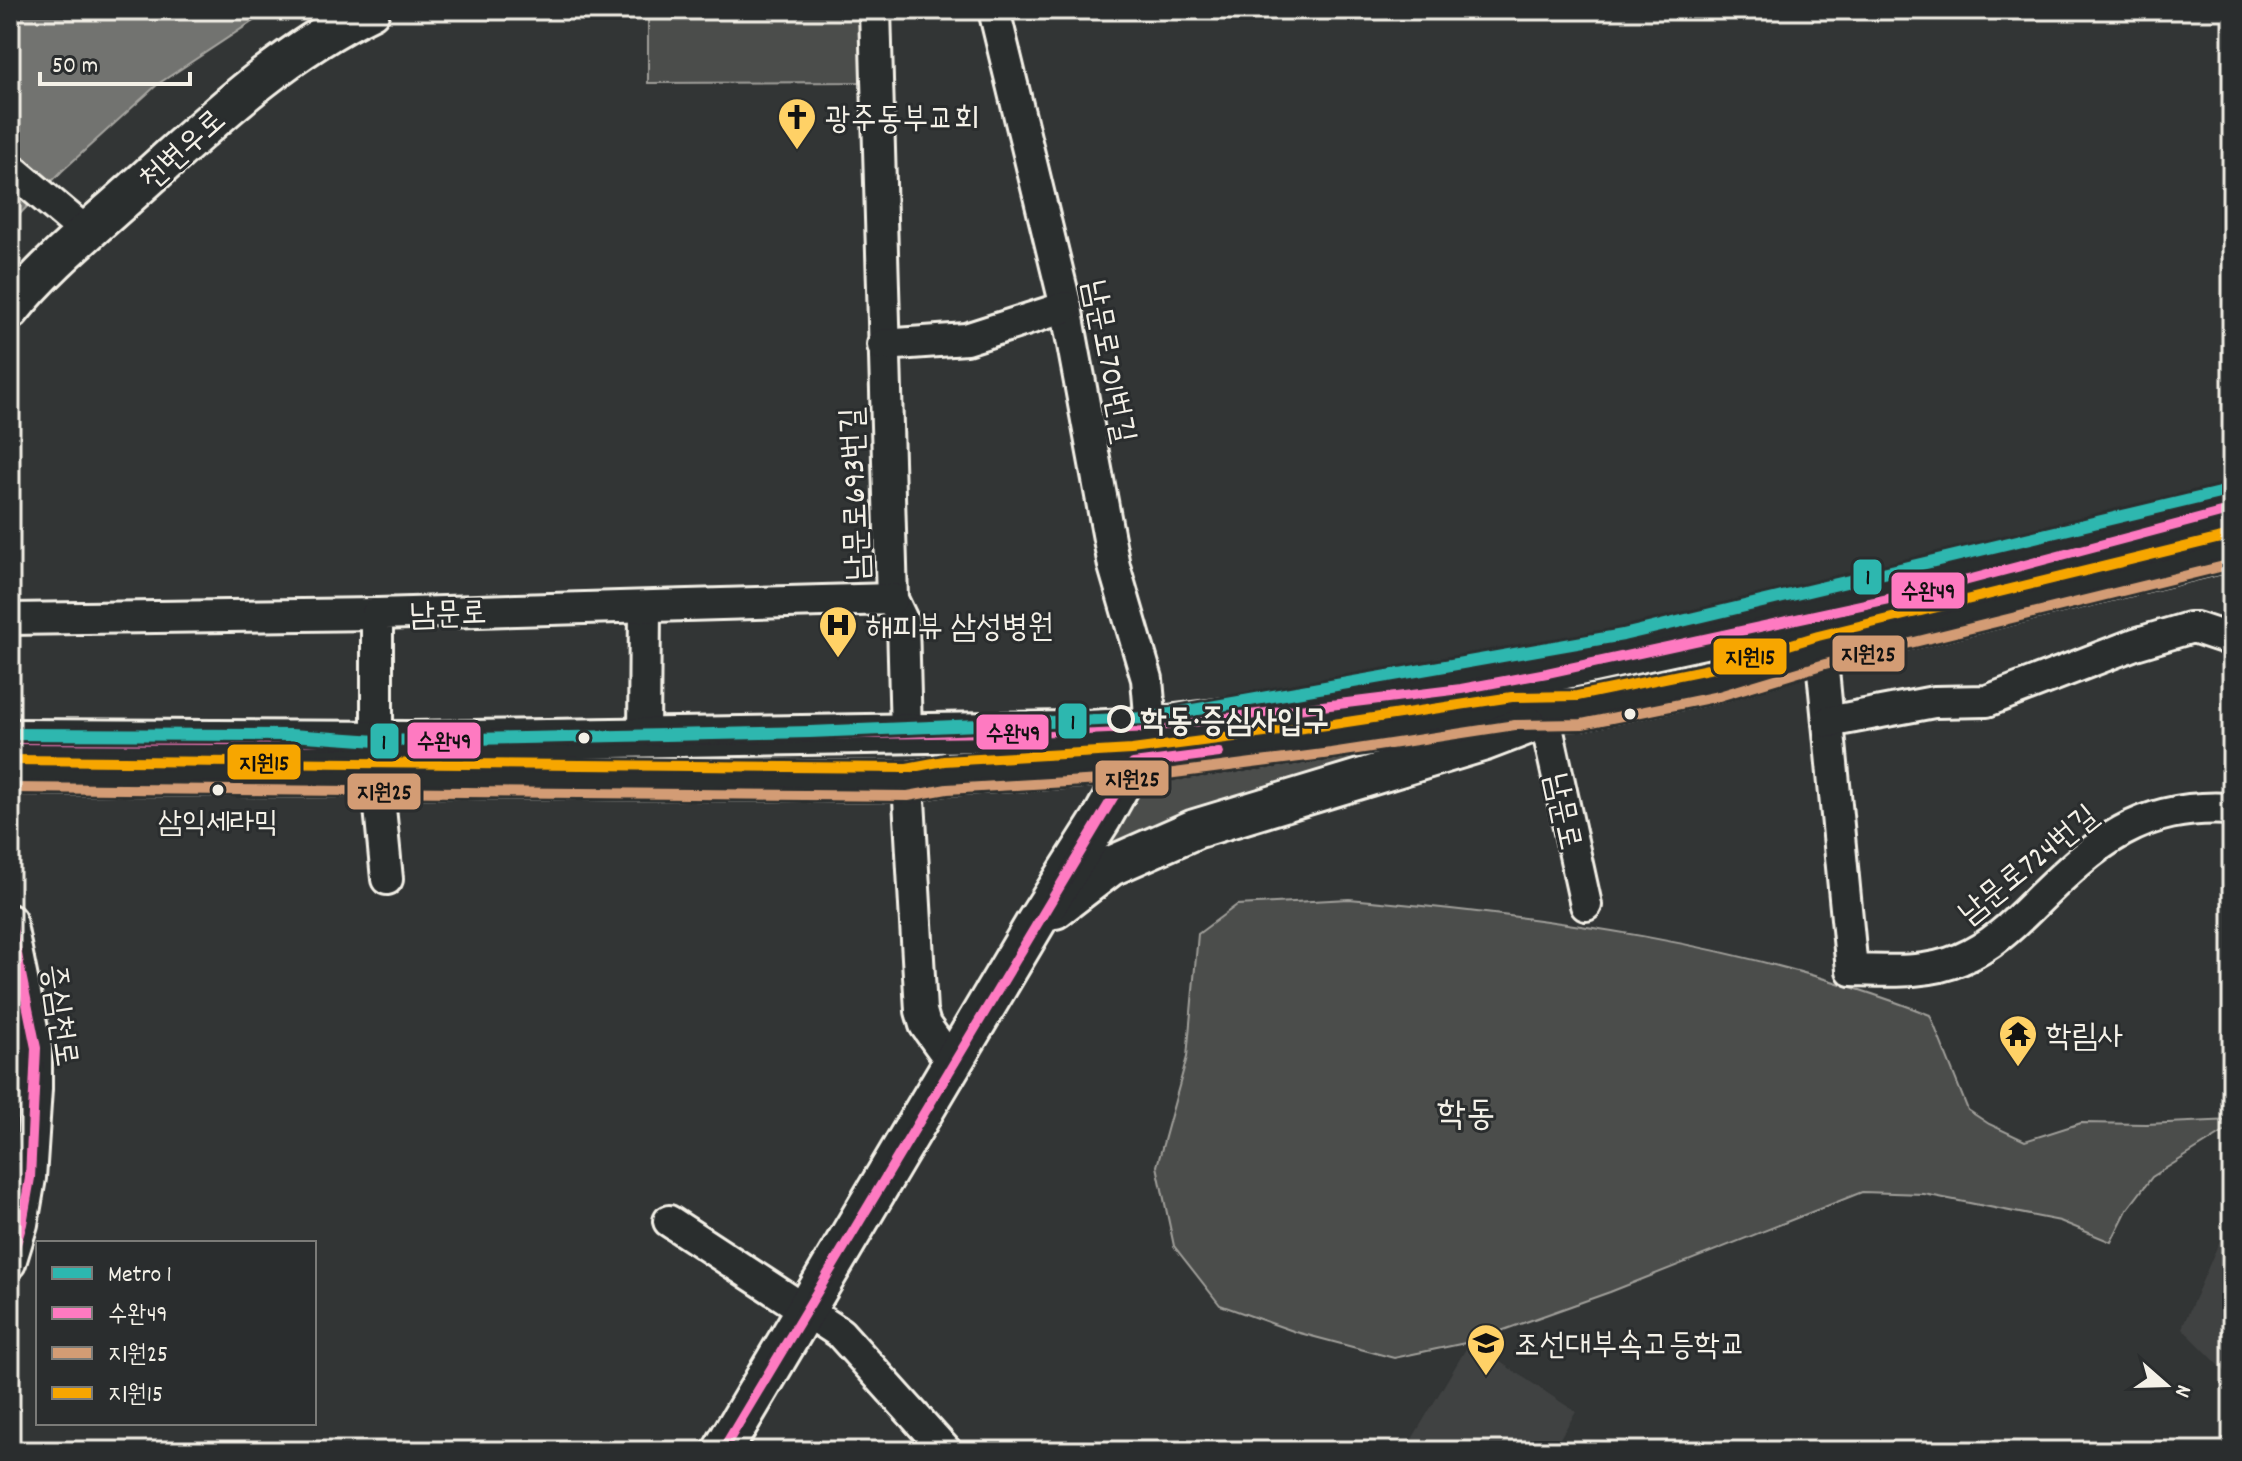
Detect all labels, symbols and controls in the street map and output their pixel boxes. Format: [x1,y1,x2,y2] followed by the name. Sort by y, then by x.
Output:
[40,36,190,86] scale bar
[52,50,98,84] text: 50 m
[776,96,818,151] church icon: 광주동부교회
[825,99,980,145] place label: 광주동부교회
[131,100,238,203] street label: 천변우로
[1068,276,1144,448] street label: 남문로701번길
[832,406,884,581] street label: 남문로693번길
[1852,558,1883,596] line badge: 1
[1866,564,1870,595] text: 1
[1890,571,1966,610] line badge: 수완49
[1901,578,1955,609] text: 수완49
[409,593,488,641] street label: 남문로
[817,604,859,659] hospital icon: 해피뷰 삼성병원
[866,607,1054,653] place label: 해피뷰 삼성병원
[1831,634,1906,673] line badge: 지원25
[1712,637,1788,676] line badge: 지원15
[1840,641,1896,672] text: 지원25
[1725,644,1775,675] text: 지원15
[1140,701,1329,747] place label: 학동·증심사입구
[1057,702,1088,740] line badge: 1
[1108,706,1134,732] marker: 학동·증심사입구
[1622,706,1638,722] unlabelled marker
[1071,709,1075,740] text: 1
[975,713,1050,751] line badge: 수완49
[986,720,1040,751] text: 수완49
[406,721,482,760] line badge: 수완49
[369,722,400,760] line badge: 1
[417,728,471,759] text: 수완49
[382,729,386,760] text: 1
[576,730,592,746] unlabelled marker
[226,743,302,781] line badge: 지원15
[239,750,289,781] text: 지원15
[1094,759,1170,797] line badge: 지원25
[1104,766,1160,797] text: 지원25
[1530,769,1591,855] street label: 남문로
[346,772,422,811] line badge: 지원25
[356,779,412,810] text: 지원25
[210,782,226,798] marker: 삼익세라믹
[1950,796,2110,938] street label: 남문로724번길
[158,804,278,847] place label: 삼익세라믹
[27,961,87,1070] street label: 증심천로
[1997,1013,2039,1068] temple icon: 학림사
[2046,1016,2123,1062] place label: 학림사
[1437,1091,1495,1143] district label: 학동
[36,1241,316,1425] legend
[108,1259,172,1293] text: Metro 1
[108,1299,168,1333] text: 수완49
[1465,1322,1507,1377] school or university icon: 조선대부속고등학교
[1514,1325,1746,1371] place label: 조선대부속고등학교
[108,1339,168,1373] text: 지원25
[2126,1345,2206,1425] north arrow
[108,1379,163,1413] text: 지원15
[2165,1380,2198,1401] text: N

